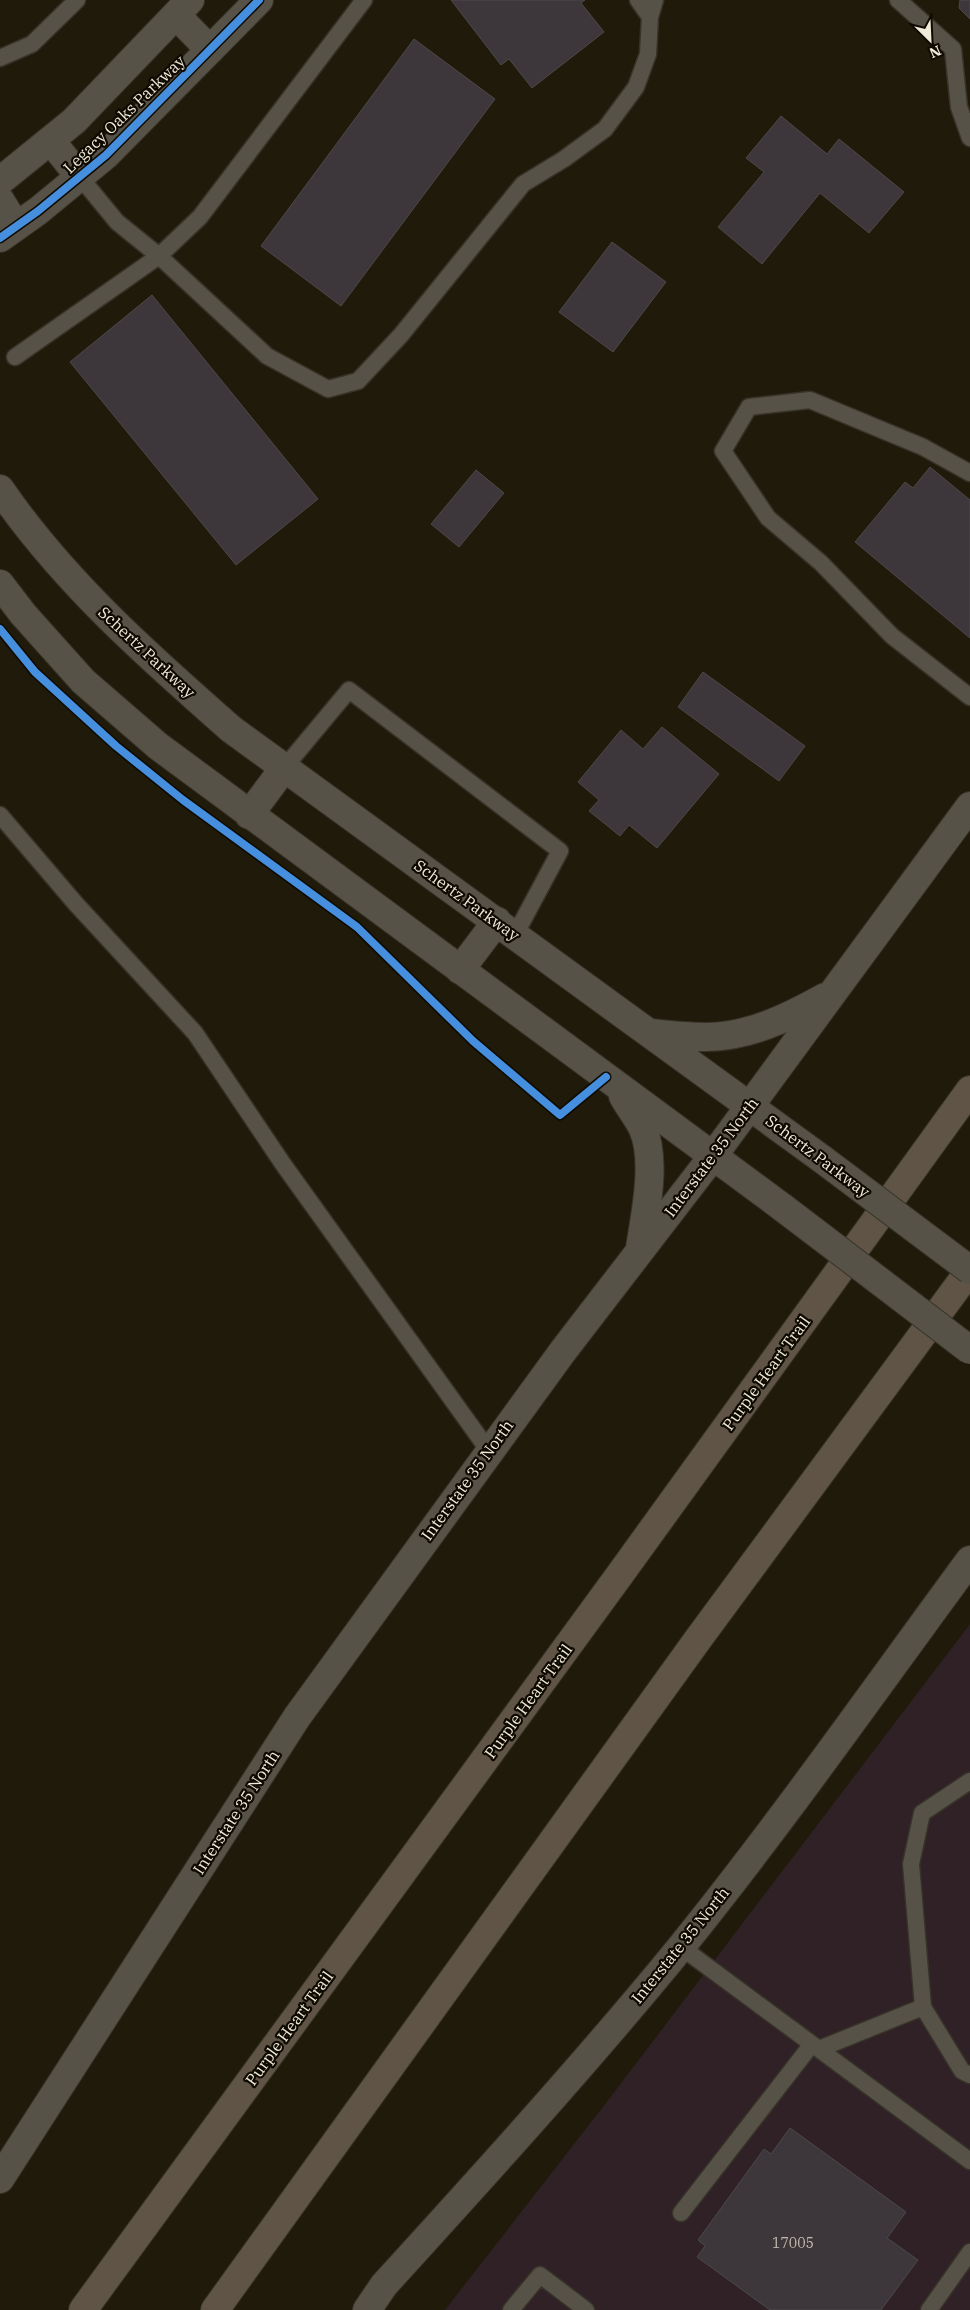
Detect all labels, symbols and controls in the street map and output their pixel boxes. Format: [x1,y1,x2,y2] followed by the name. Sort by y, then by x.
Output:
[905,15,955,65] north arrow
[927,41,944,62] text: N
[59,50,189,177] street label: Legacy Oaks Parkway
[94,602,200,702] street label: Schertz Parkway
[410,855,524,945] street label: Schertz Parkway
[660,1093,762,1221] street label: Interstate 35 North
[762,1110,874,1202] street label: Schertz Parkway
[718,1312,814,1434] street label: Purple Heart Trail
[417,1416,517,1544] street label: Interstate 35 North
[480,1640,576,1762] street label: Purple Heart Trail
[188,1746,284,1878] street label: Interstate 35 North
[627,1883,733,2007] street label: Interstate 35 North
[241,1967,337,2089] street label: Purple Heart Trail
[772,2234,814,2252] house number: 17005

